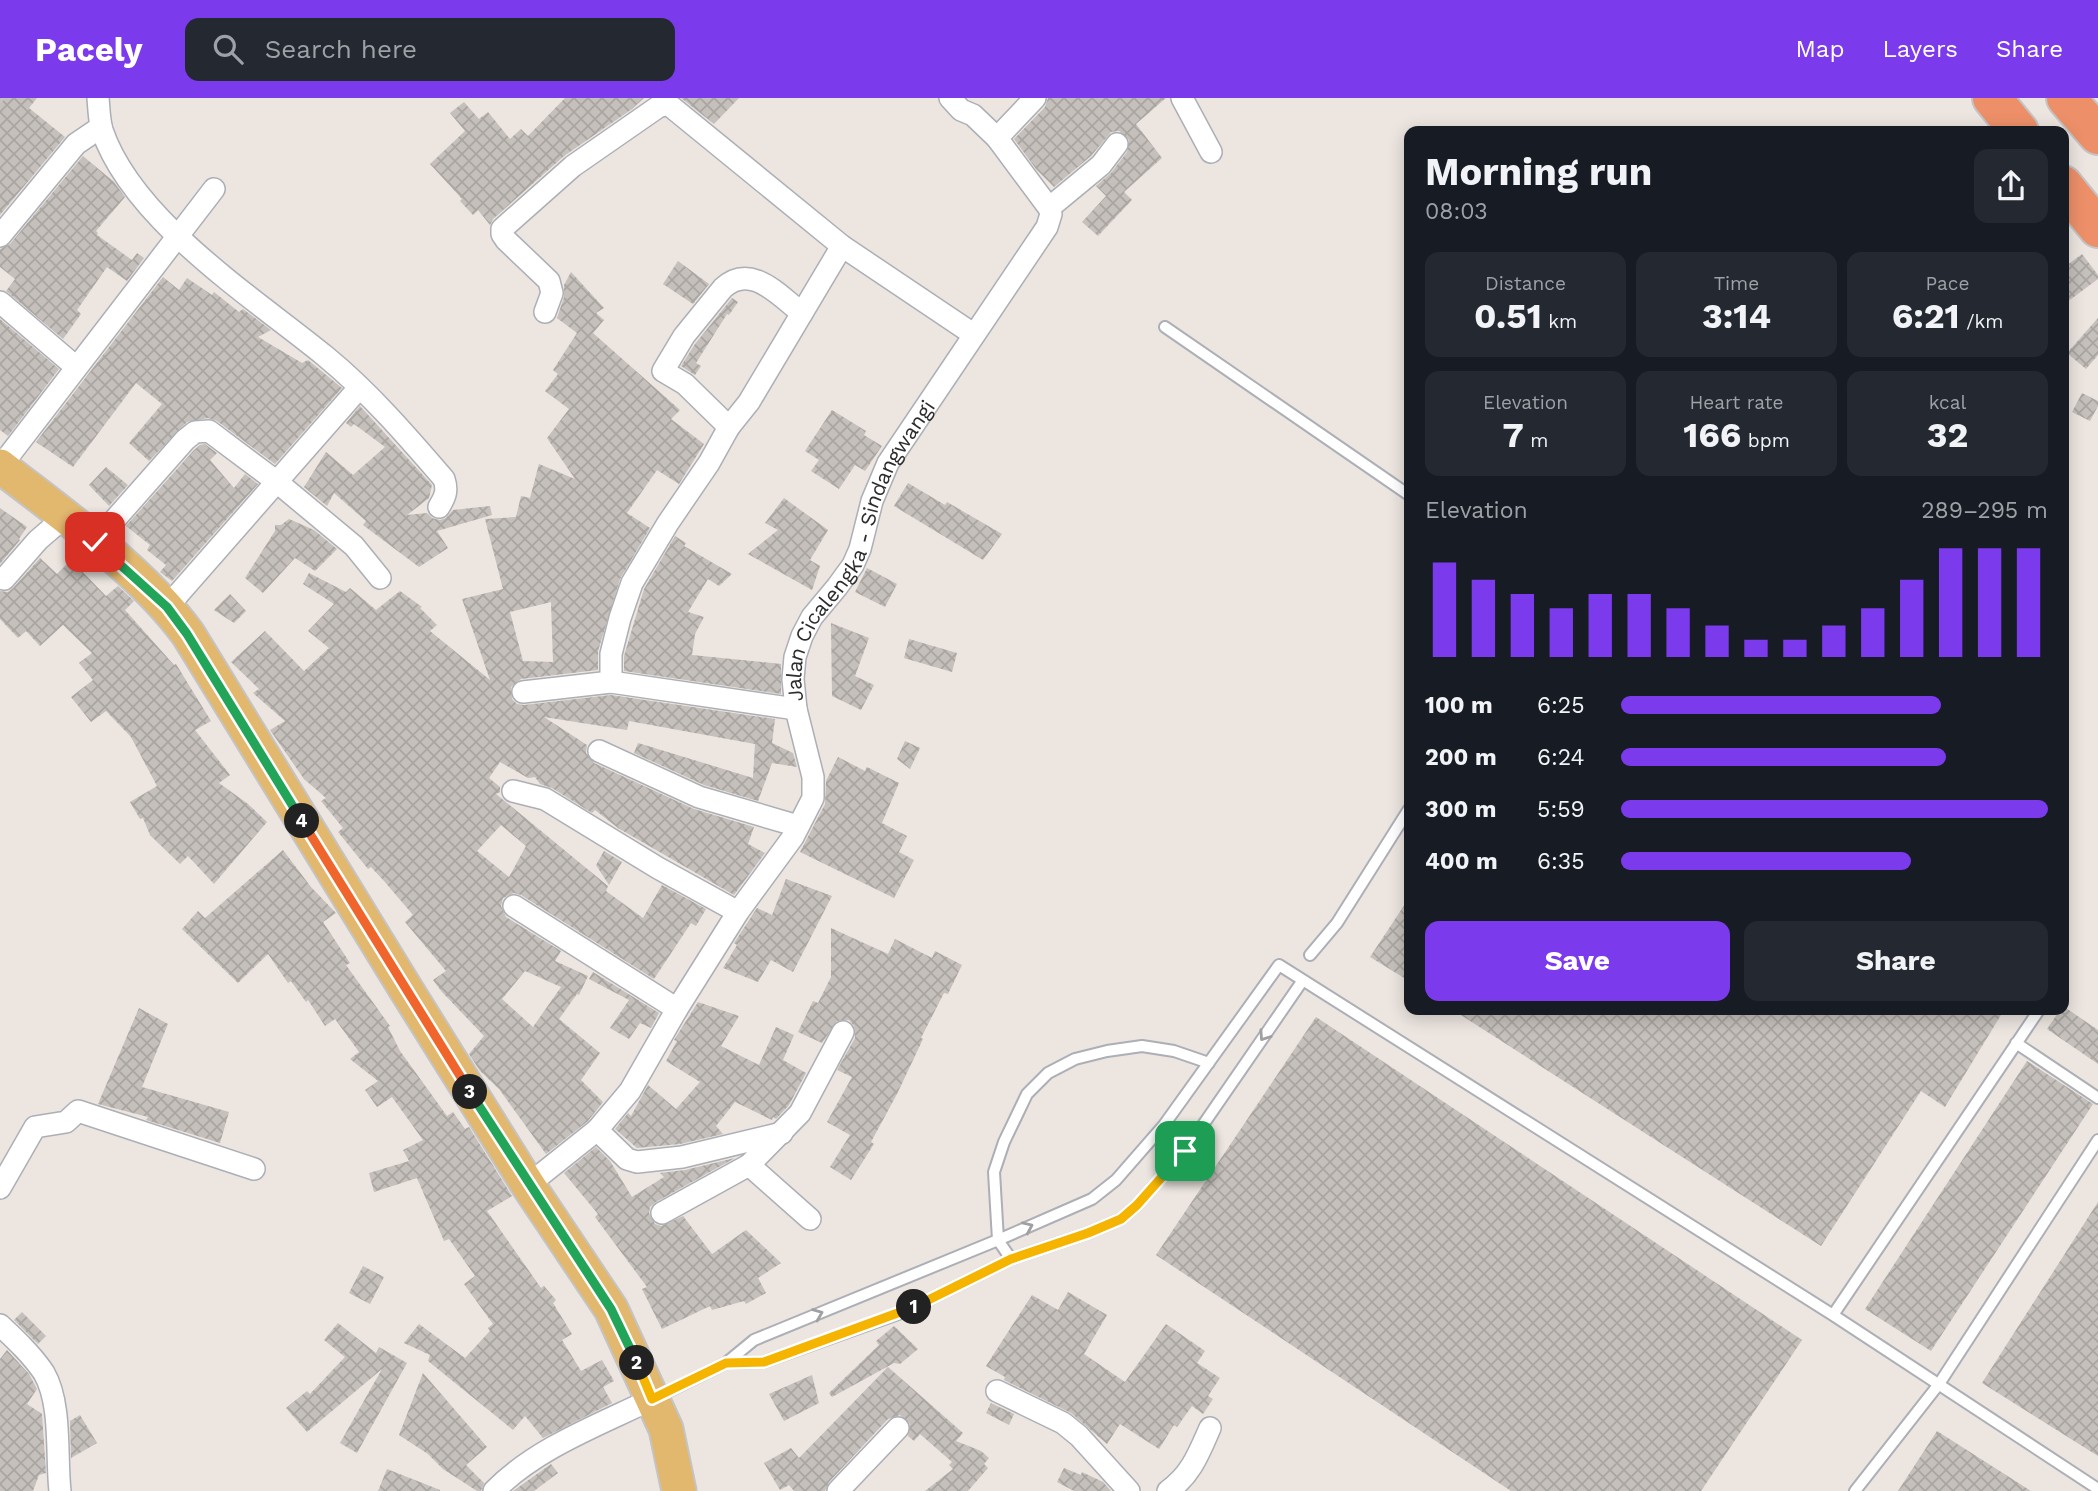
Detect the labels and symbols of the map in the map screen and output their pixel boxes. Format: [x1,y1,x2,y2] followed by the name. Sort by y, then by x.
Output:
[780,395,939,703] street label: Jalan Cicalengka - Sindangwangi
[65,512,125,572] pin
[284,804,320,838] pin: 4
[1260,1028,1272,1041] one-way arrow
[452,1074,488,1110] pin: 3
[1155,1121,1215,1181] pin
[1021,1221,1033,1235] one-way arrow
[897,1290,932,1324] pin: 1
[811,1309,823,1323] one-way arrow
[620,1346,654,1380] pin: 2

